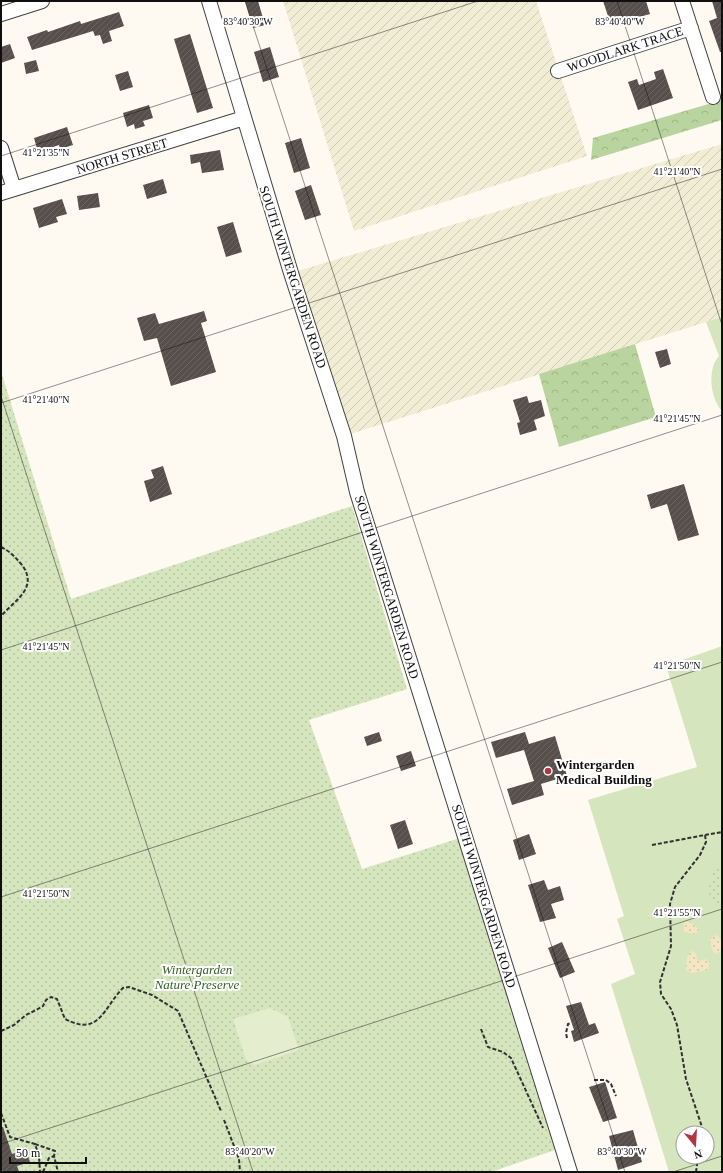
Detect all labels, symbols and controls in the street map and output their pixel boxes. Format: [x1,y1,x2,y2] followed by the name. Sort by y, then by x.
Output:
[223,16,273,27] text: 83°40'30"W
[595,16,645,27] text: 83°40'40"W
[565,23,685,75] street label: WOODLARK TRACE
[74,135,170,177] street label: NORTH STREET
[22,147,70,158] text: 41°21'35"N
[653,166,701,177] text: 41°21'40"N
[256,184,330,370] street label: SOUTH WINTERGARDEN ROAD
[22,394,70,405] text: 41°21'40"N
[653,413,701,424] text: 41°21'45"N
[352,493,422,681] street label: SOUTH WINTERGARDEN ROAD
[22,641,70,652] text: 41°21'45"N
[653,660,701,671] text: 41°21'50"N
[556,757,652,787] place label: Wintergarden Medical Building
[543,766,553,776] marker: Wintergarden Medical Building
[449,802,519,990] street label: SOUTH WINTERGARDEN ROAD
[22,888,70,899] text: 41°21'50"N
[653,907,701,918] text: 41°21'55"N
[154,962,240,992] park label: Wintergarden Nature Preserve
[675,1125,715,1165] north arrow
[10,1139,86,1165] scale bar
[16,1146,41,1160] text: 50 m
[225,1146,275,1157] text: 83°40'20"W
[597,1146,647,1157] text: 83°40'30"W
[692,1148,704,1161] text: N

